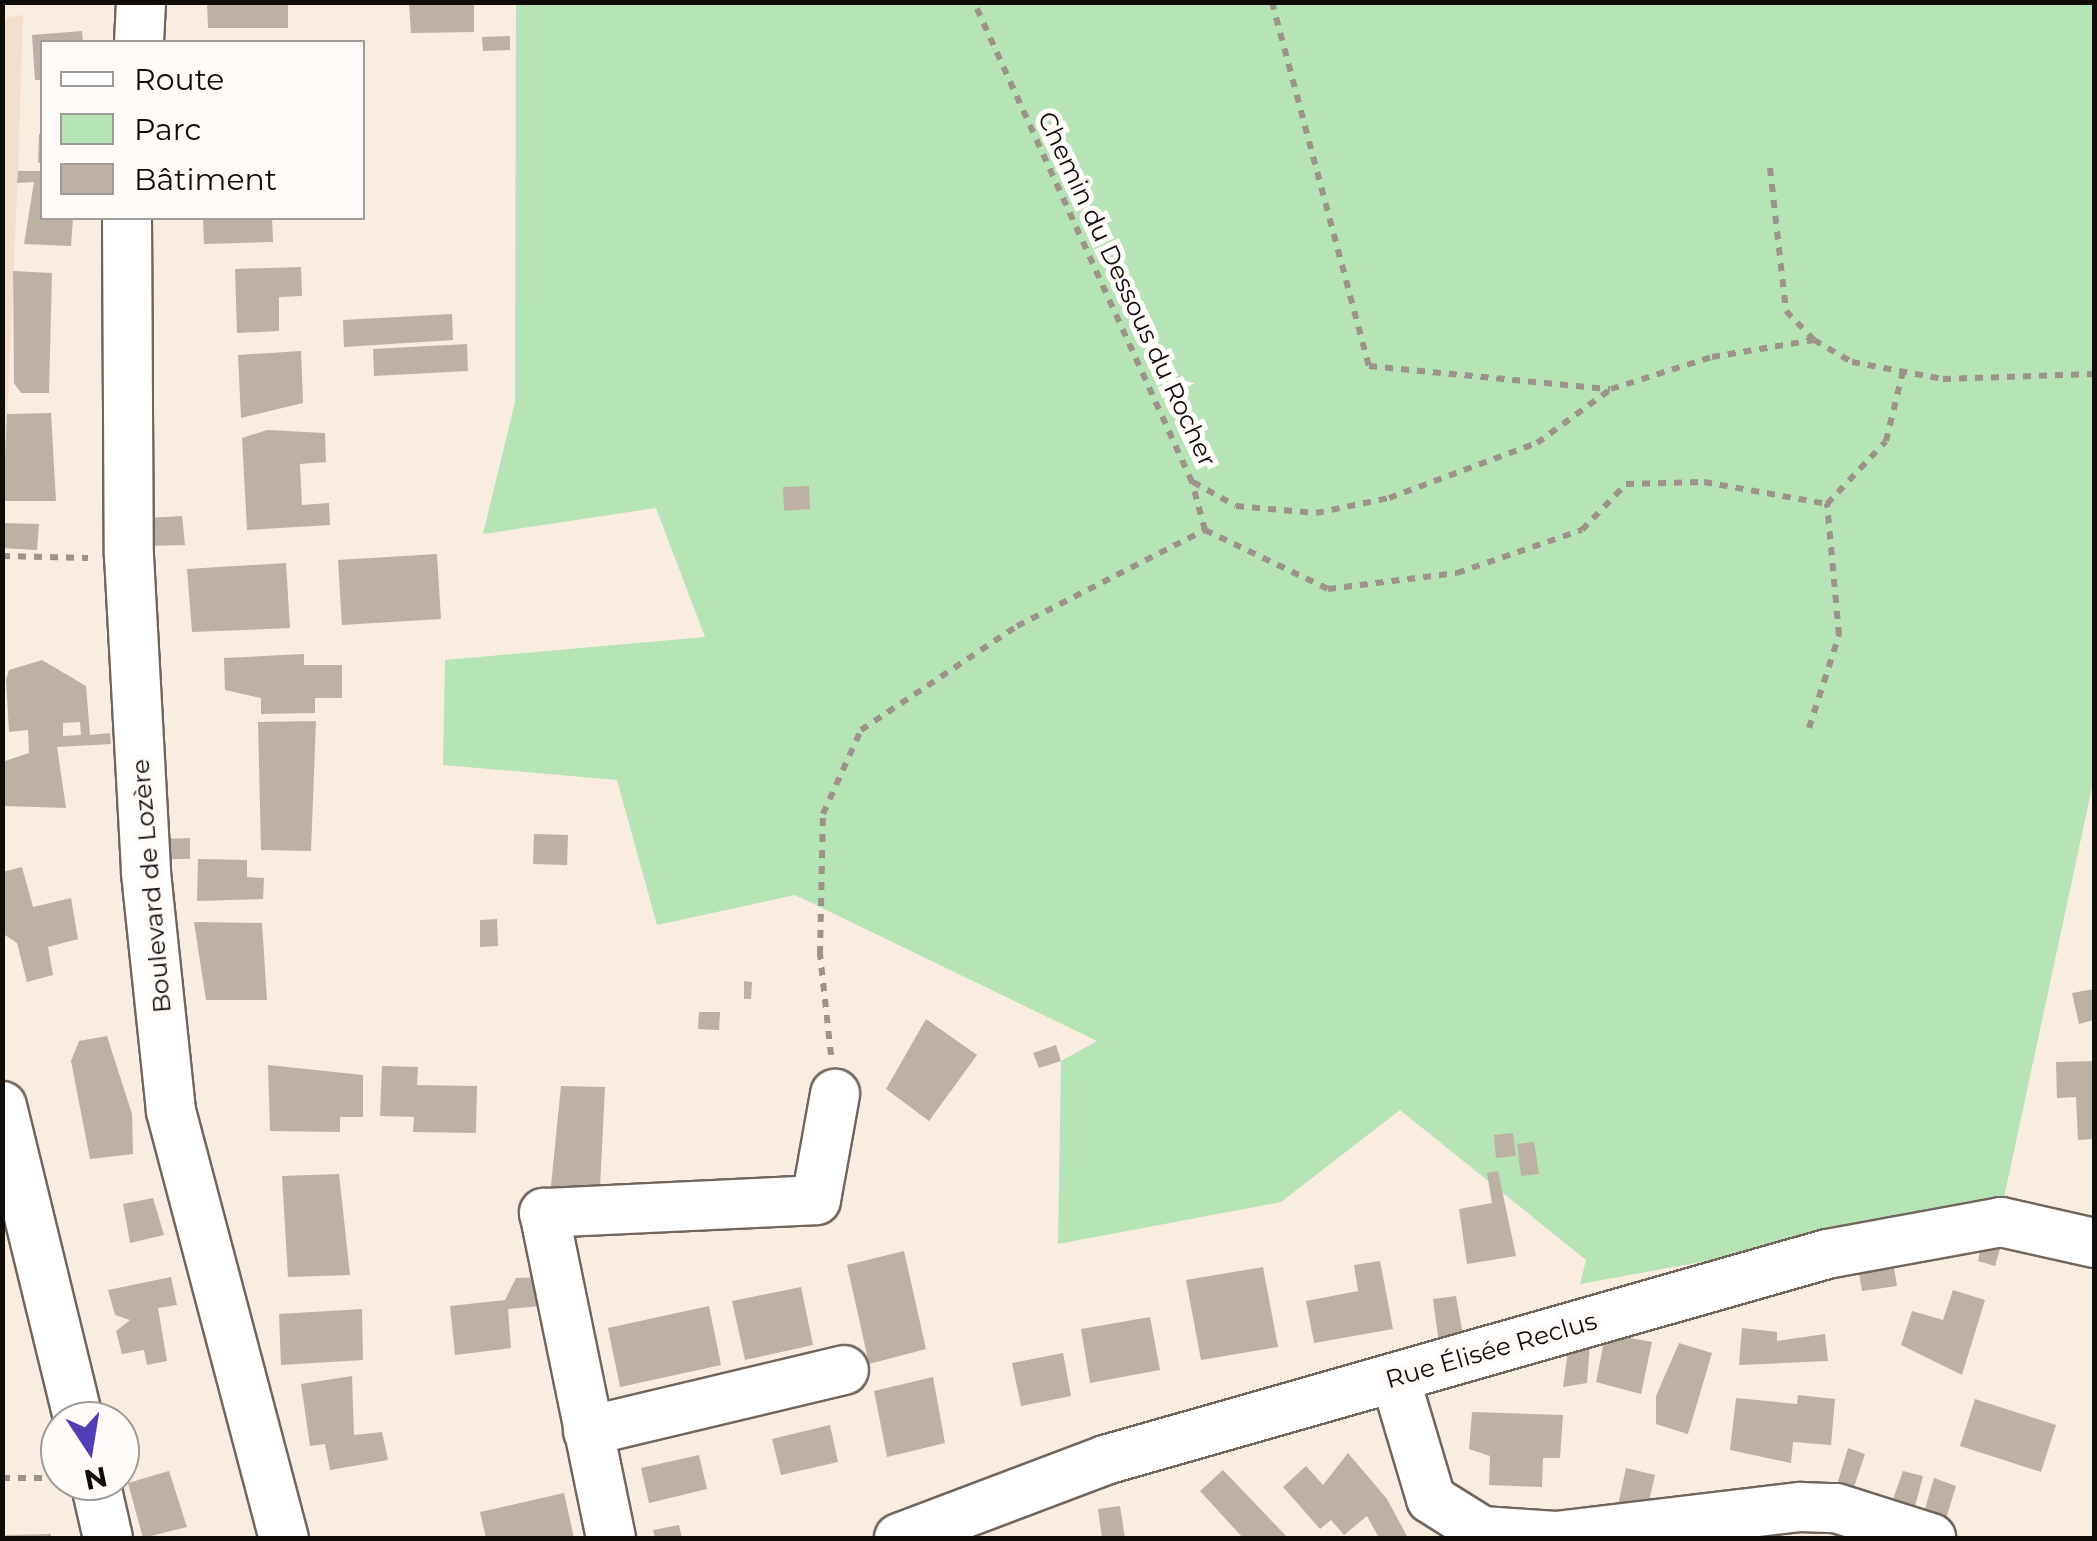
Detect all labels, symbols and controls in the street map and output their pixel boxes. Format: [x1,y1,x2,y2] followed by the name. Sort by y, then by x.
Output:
[40,40,365,220] legend
[134,61,224,98] text: Route
[1031,107,1223,471] street label: Chemin du Dessous du Rocher
[134,111,201,148] text: Parc
[134,161,277,198] text: Bâtiment
[125,758,177,1014] street label: Boulevard de Lozère
[1382,1305,1600,1395] street label: Rue Élisée Reclus
[40,1401,140,1501] north arrow
[81,1459,110,1497] text: N

